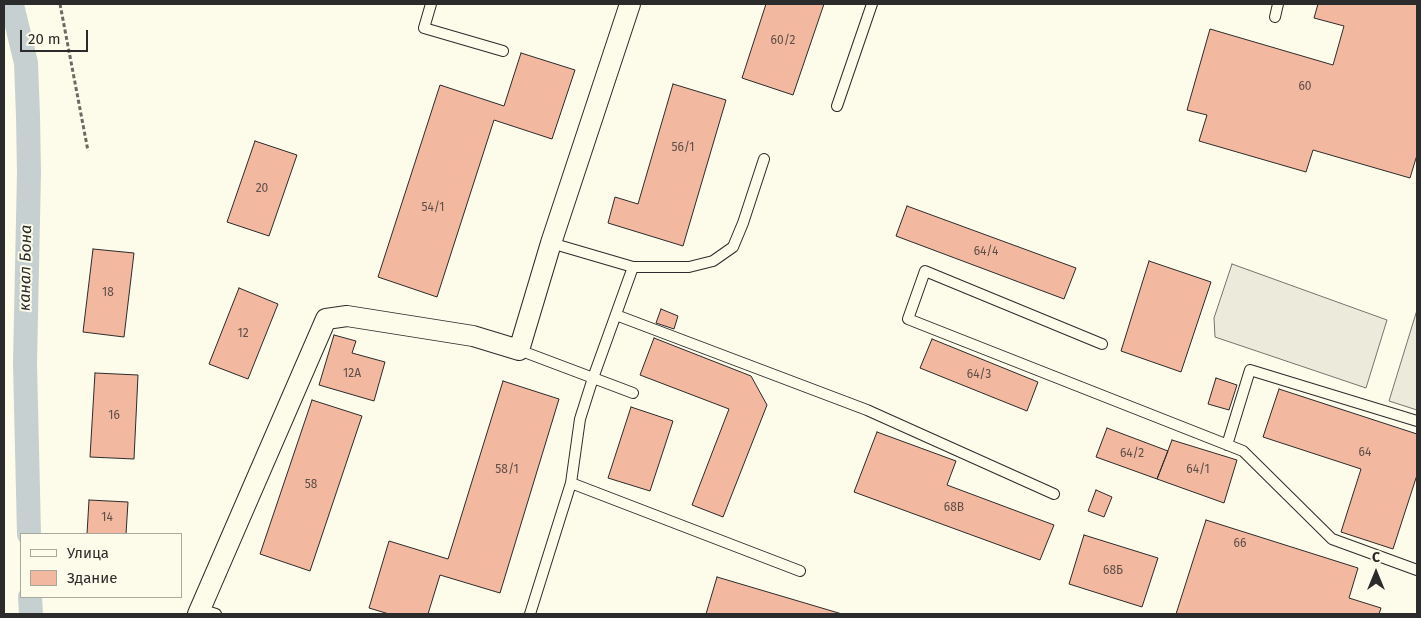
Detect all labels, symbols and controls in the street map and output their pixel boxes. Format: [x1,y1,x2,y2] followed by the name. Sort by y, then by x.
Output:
[22,20,90,52] scale bar
[28,30,61,48] text: 20 m
[771,34,795,48] house number: 60/2
[1298,80,1312,94] house number: 60
[672,141,694,155] house number: 56/1
[256,182,268,196] house number: 20
[422,201,444,215] house number: 54/1
[16,225,36,311] water label: канал Бона
[974,245,998,259] house number: 64/4
[102,286,114,300] house number: 18
[237,327,249,341] house number: 12
[343,367,361,381] house number: 12А
[967,368,991,382] house number: 64/3
[108,409,120,423] house number: 16
[1359,446,1371,460] house number: 64
[1120,447,1144,461] house number: 64/2
[495,463,519,477] house number: 58/1
[1186,463,1210,477] house number: 64/1
[305,478,317,492] house number: 58
[944,501,964,515] house number: 68В
[101,511,113,525] house number: 14
[20,533,182,598] legend
[1234,537,1246,551] house number: 66
[67,544,109,562] text: Улица
[1351,548,1401,598] north arrow
[1372,549,1380,566] text: С
[1103,564,1123,578] house number: 68Б
[67,569,117,587] text: Здание

